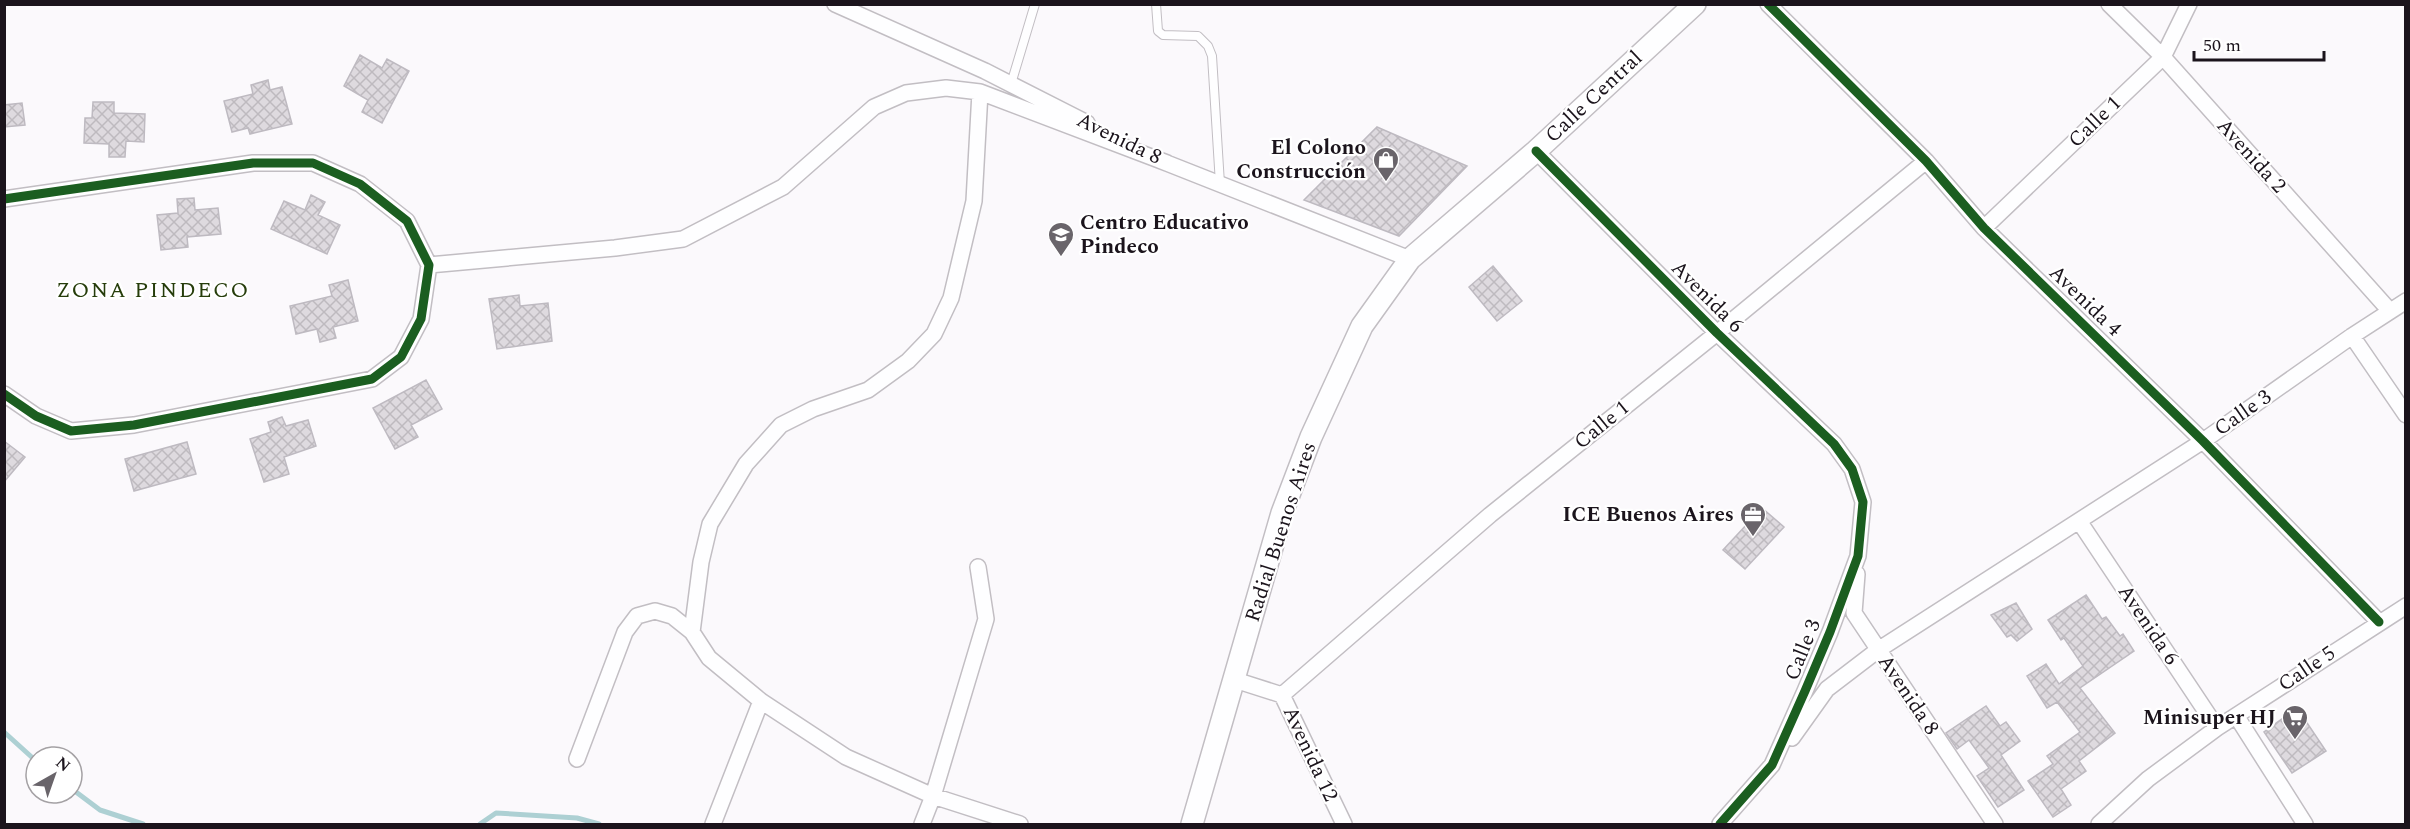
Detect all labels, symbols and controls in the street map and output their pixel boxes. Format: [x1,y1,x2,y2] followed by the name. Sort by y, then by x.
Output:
[2194,24,2324,62] scale bar
[2203,32,2241,59] text: 50 m
[1538,43,1650,151] street label: Calle Central
[2061,88,2129,156] street label: Calle 1
[1071,105,1167,173] street label: Avenida 8
[2208,111,2294,201] street label: Avenida 2
[1236,132,1366,188] place label: El Colono Construcción
[1371,145,1401,183] shop icon: El Colono Construcción
[1080,207,1249,263] place label: Centro Educativo Pindeco
[1046,220,1076,258] school or university icon: Centro Educativo Pindeco
[1663,253,1751,341] street label: Avenida 6
[2041,258,2129,345] street label: Avenida 4
[56,274,250,307] district label: ZONA PINDECO
[2208,381,2279,444] street label: Calle 3
[1567,393,1637,457] street label: Calle 1
[1237,438,1325,626] street label: Radial Buenos Aires
[1563,499,1734,531] place label: ICE Buenos Aires
[1738,500,1768,538] office icon: ICE Buenos Aires
[2109,578,2187,672] street label: Avenida 6
[1776,614,1830,686] street label: Calle 3
[2272,638,2342,700] street label: Calle 5
[1869,648,1947,742] street label: Avenida 8
[1274,701,1346,807] street label: Avenida 12
[2143,702,2276,734] place label: Minisuper HJ
[2280,703,2310,741] supermarket icon: Minisuper HJ
[24,745,84,805] north arrow
[50,751,76,778] text: N

